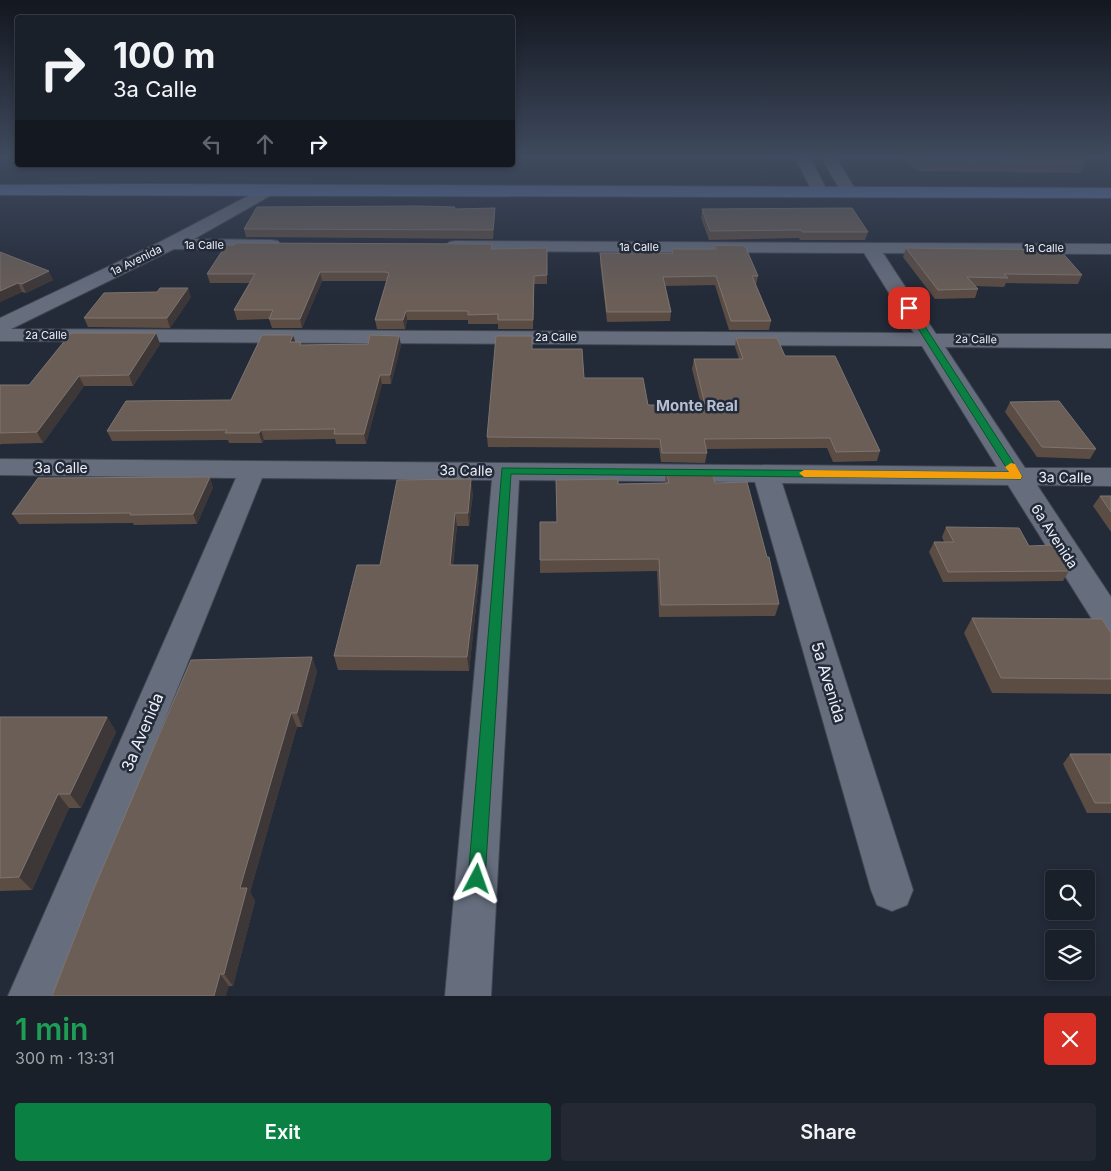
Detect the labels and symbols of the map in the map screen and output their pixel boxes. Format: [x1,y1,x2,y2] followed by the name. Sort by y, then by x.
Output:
[184,238,224,252] street label: 1a Calle
[619,240,659,254] street label: 1a Calle
[1024,241,1064,255] street label: 1a Calle
[108,242,164,278] street label: 1a Avenida
[888,287,930,329] pin
[25,328,67,342] street label: 2a Calle
[535,330,577,344] street label: 2a Calle
[955,332,997,346] street label: 2a Calle
[656,396,738,415] district label: Monte Real
[34,459,88,476] street label: 3a Calle
[439,461,493,479] street label: 3a Calle
[1038,468,1092,486] street label: 3a Calle
[1028,501,1082,571] street label: 6a Avenida
[807,639,851,725] street label: 5a Avenida
[116,690,168,774] street label: 3a Avenida
[450,852,502,904] position arrow

